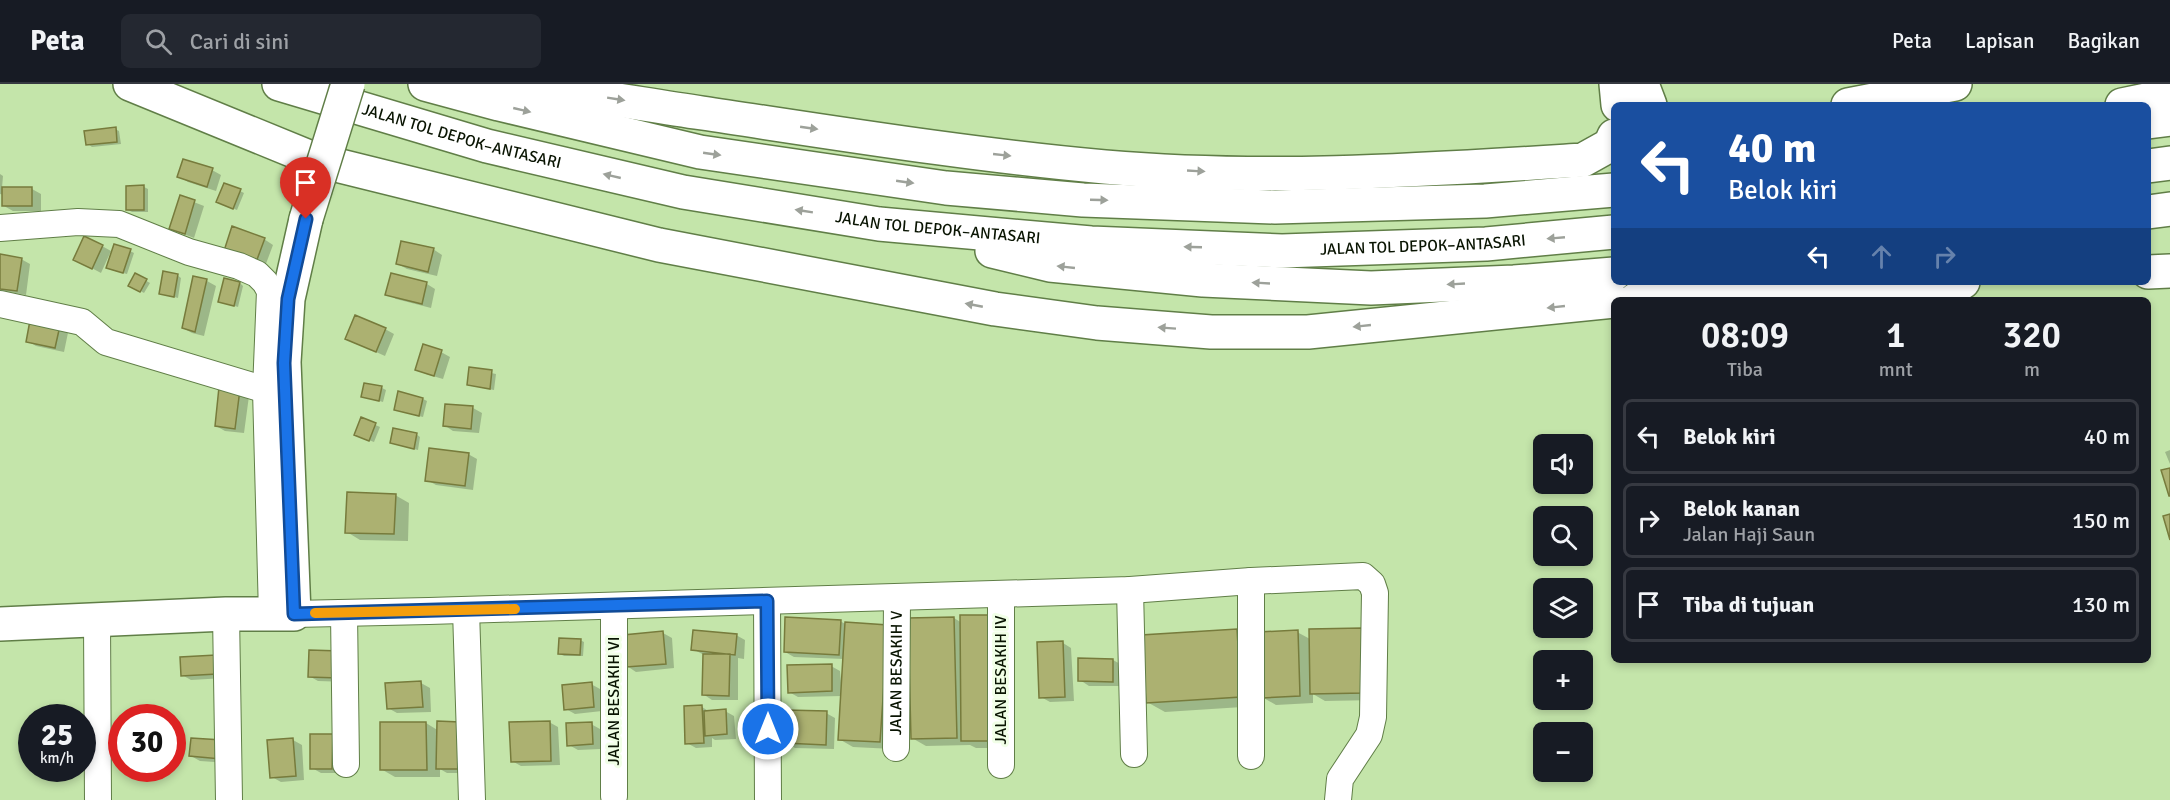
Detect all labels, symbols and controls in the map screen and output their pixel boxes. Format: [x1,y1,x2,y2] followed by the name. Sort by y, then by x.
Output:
[121,14,541,68] search box
[30,24,85,58] text: Peta
[142,25,175,58] icon: search
[190,28,289,55] text: Cari di sini
[1892,28,1932,54] text: Peta
[1965,28,2034,54] text: Lapisan
[2067,28,2140,54] text: Bagikan
[607,95,626,104] one-way arrow
[360,99,563,173] street label: JALAN TOL DEPOK–ANTASARI
[513,106,532,115] one-way arrow
[799,123,818,132] one-way arrow
[1728,123,1817,174] text: 40 m
[1629,126,1707,204] icon: left
[702,149,721,158] one-way arrow
[992,150,1011,160] one-way arrow
[280,157,331,219] pin
[289,166,322,199] icon: arrive
[1187,167,1206,176] one-way arrow
[603,170,622,180] one-way arrow
[1728,174,1837,207] text: Belok kiri
[895,178,914,187] one-way arrow
[1089,196,1108,205] one-way arrow
[794,207,813,216] one-way arrow
[834,207,1041,248] street label: JALAN TOL DEPOK–ANTASARI
[1320,230,1527,260] street label: JALAN TOL DEPOK–ANTASARI
[1546,233,1565,243] one-way arrow
[1802,240,1835,273] icon: left
[1865,240,1898,273] icon: ahead
[1928,240,1961,273] icon: right
[1184,243,1203,252] one-way arrow
[1057,262,1076,271] one-way arrow
[1251,278,1270,288] one-way arrow
[1446,280,1465,289] one-way arrow
[964,300,983,309] one-way arrow
[1546,302,1565,312] one-way arrow
[1701,313,1789,358] text: 08:09
[1886,313,1906,358] text: 1
[2003,313,2061,358] text: 320
[1352,322,1371,331] one-way arrow
[1158,324,1177,333] one-way arrow
[1727,357,1763,382] text: Tiba
[1879,357,1913,382] text: mnt
[2024,357,2040,382] text: m
[1632,420,1665,453] icon: left
[1683,423,1776,450] text: Belok kiri
[2084,423,2130,450] text: 40 m
[1533,434,1593,782] map controls
[1533,434,1593,494] button: sound
[1683,495,1800,522] text: Belok kanan
[1632,504,1665,537] icon: right
[1533,506,1593,566] button: search
[2072,507,2130,534] text: 150 m
[1683,522,1815,547] text: Jalan Haji Saun
[1533,578,1593,638] button: layers
[1632,588,1665,621] icon: arrive
[1683,591,1814,618] text: Tiba di tujuan
[2072,591,2130,618] text: 130 m
[886,611,907,735] street label: JALAN BESAKIH V
[991,616,1011,744] street label: JALAN BESAKIH IV
[604,637,624,765] street label: JALAN BESAKIH VI
[1533,650,1593,710] button: +
[736,697,800,761] position arrow
[108,704,186,782] speed limit sign: 30
[41,717,73,754] text: 25
[1533,722,1593,782] button: −
[40,749,74,767] text: km/h

